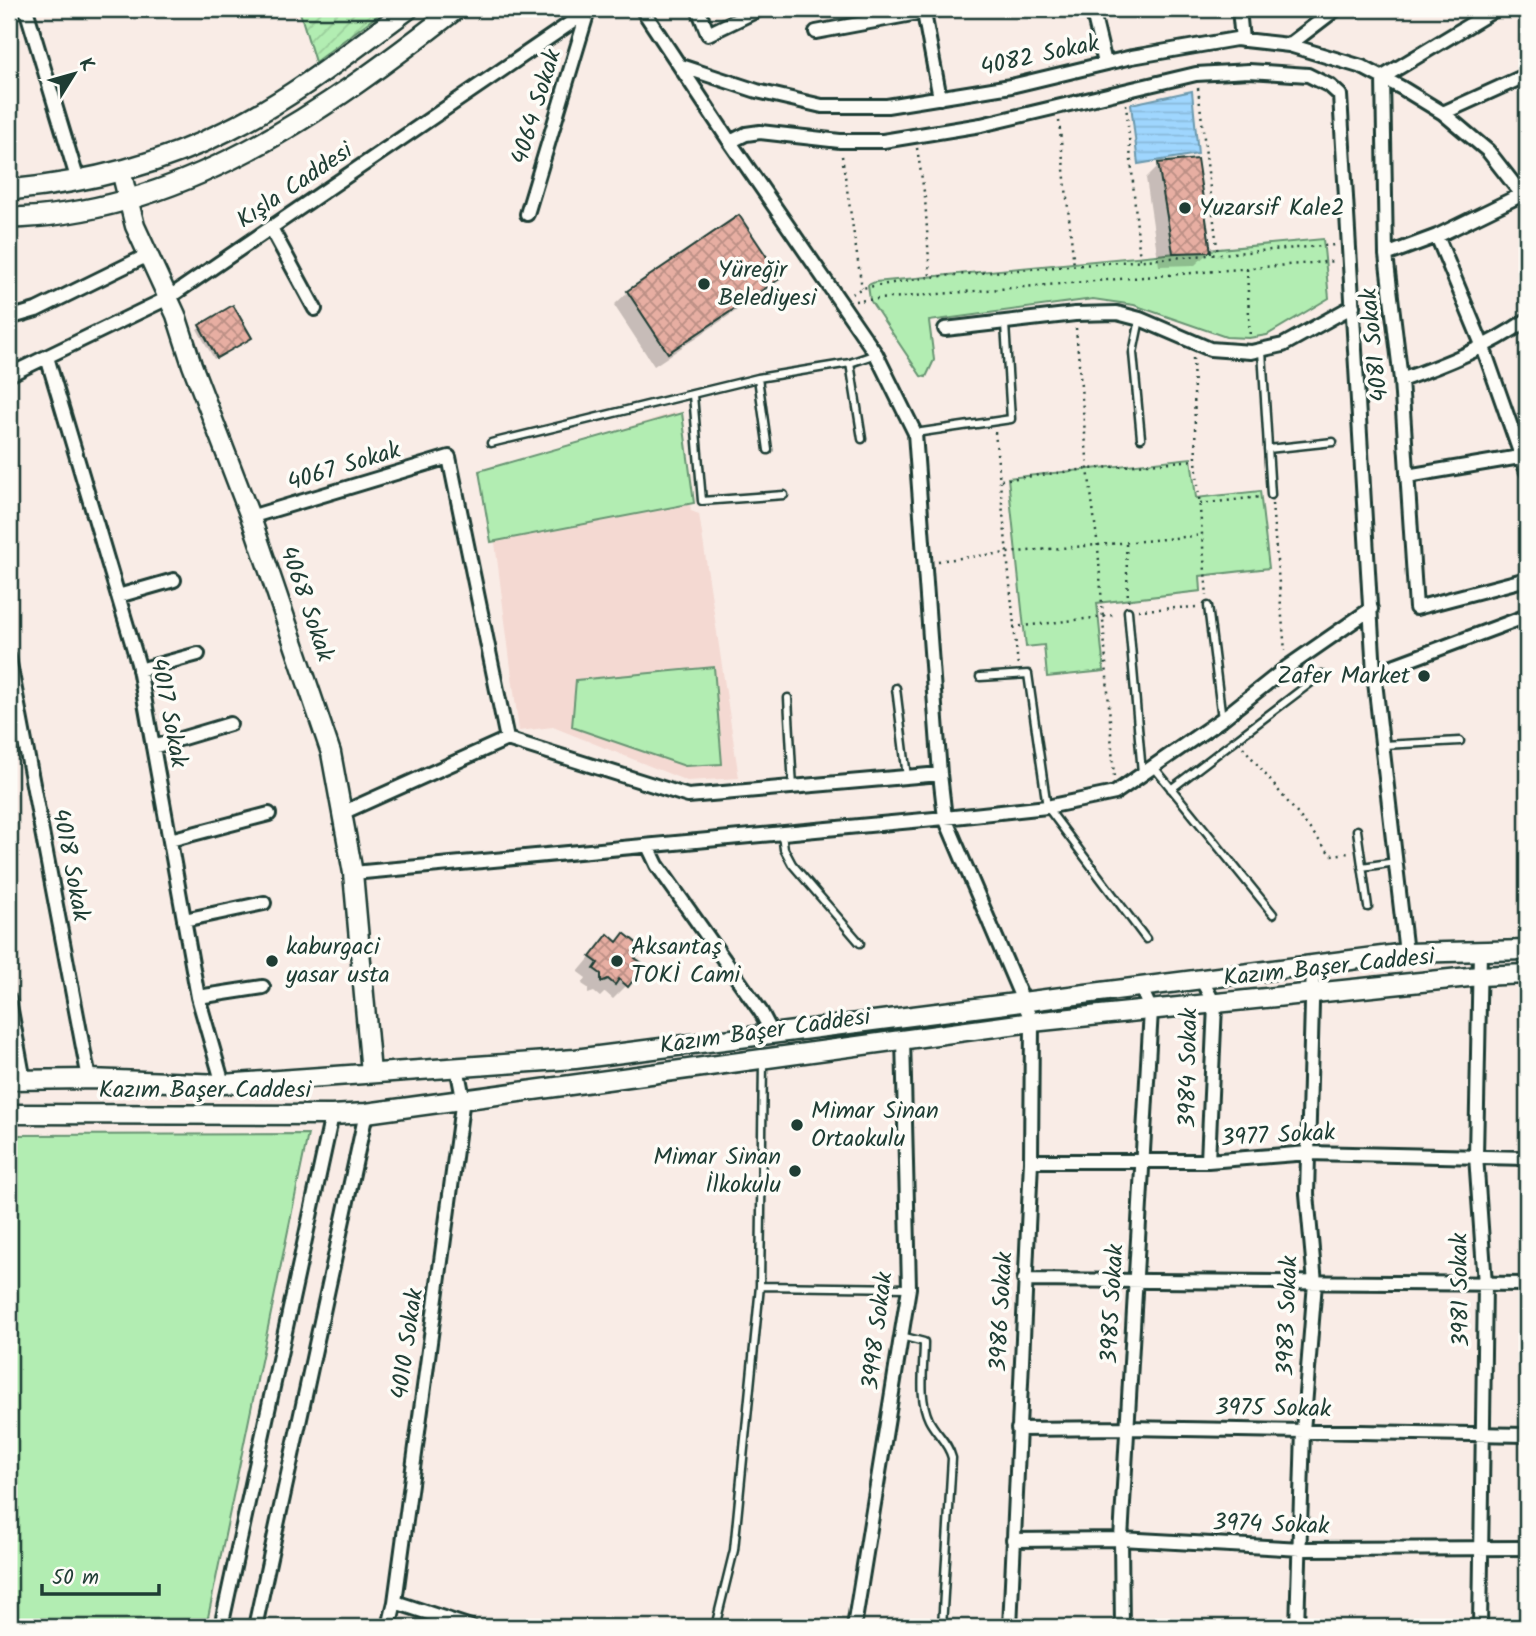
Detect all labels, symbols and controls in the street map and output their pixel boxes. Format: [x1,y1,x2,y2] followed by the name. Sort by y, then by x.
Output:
[977,24,1104,88] street label: 4082 Sokak
[38,38,108,108] north arrow
[501,44,573,170] street label: 4064 Sokak
[71,51,101,79] text: K
[229,132,362,240] street label: Kışla Caddesi
[1199,189,1345,228] place label: Yuzarsif Kale2
[1177,200,1193,216] marker: Yuzarsif Kale2
[718,251,818,318] place label: Yüreğir Belediyesi
[696,276,712,292] marker: Yüreğir Belediyesi
[1350,285,1400,404] street label: 4081 Sokak
[283,431,406,503] street label: 4067 Sokak
[268,541,344,668] street label: 4068 Sokak
[138,655,198,772] street label: 4017 Sokak
[1277,657,1411,696] place label: Zafer Market
[1416,668,1432,684] marker: Zafer Market
[40,805,100,926] street label: 4018 Sokak
[285,928,390,995] place label: kaburgaci yasar usta
[631,928,742,995] place label: Aksantaş TOKİ Cami
[1221,937,1438,998] street label: Kazım Başer Caddesi
[264,953,280,969] marker: kaburgaci yasar usta
[609,953,625,969] marker: Aksantaş TOKİ Cami
[657,998,874,1066] street label: Kazım Başer Caddesi
[1168,1007,1210,1128] street label: 3984 Sokak
[99,1071,312,1110] street label: Kazım Başer Caddesi
[811,1092,939,1159] place label: Mimar Sinan Ortaokulu
[1220,1113,1337,1158] street label: 3977 Sokak
[789,1117,805,1133] marker: Mimar Sinan Ortaokulu
[653,1138,781,1205] place label: Mimar Sinan İlkokulu
[787,1163,803,1179] marker: Mimar Sinan İlkokulu
[1440,1232,1481,1348] street label: 3981 Sokak
[1090,1242,1136,1365] street label: 3985 Sokak
[979,1250,1025,1373] street label: 3986 Sokak
[1266,1254,1310,1377] street label: 3983 Sokak
[851,1269,905,1392] street label: 3998 Sokak
[381,1285,435,1402] street label: 4010 Sokak
[1214,1388,1332,1430] street label: 3975 Sokak
[1212,1503,1331,1547] street label: 3974 Sokak
[42,1552,159,1596] scale bar
[52,1562,99,1595] text: 50 m

